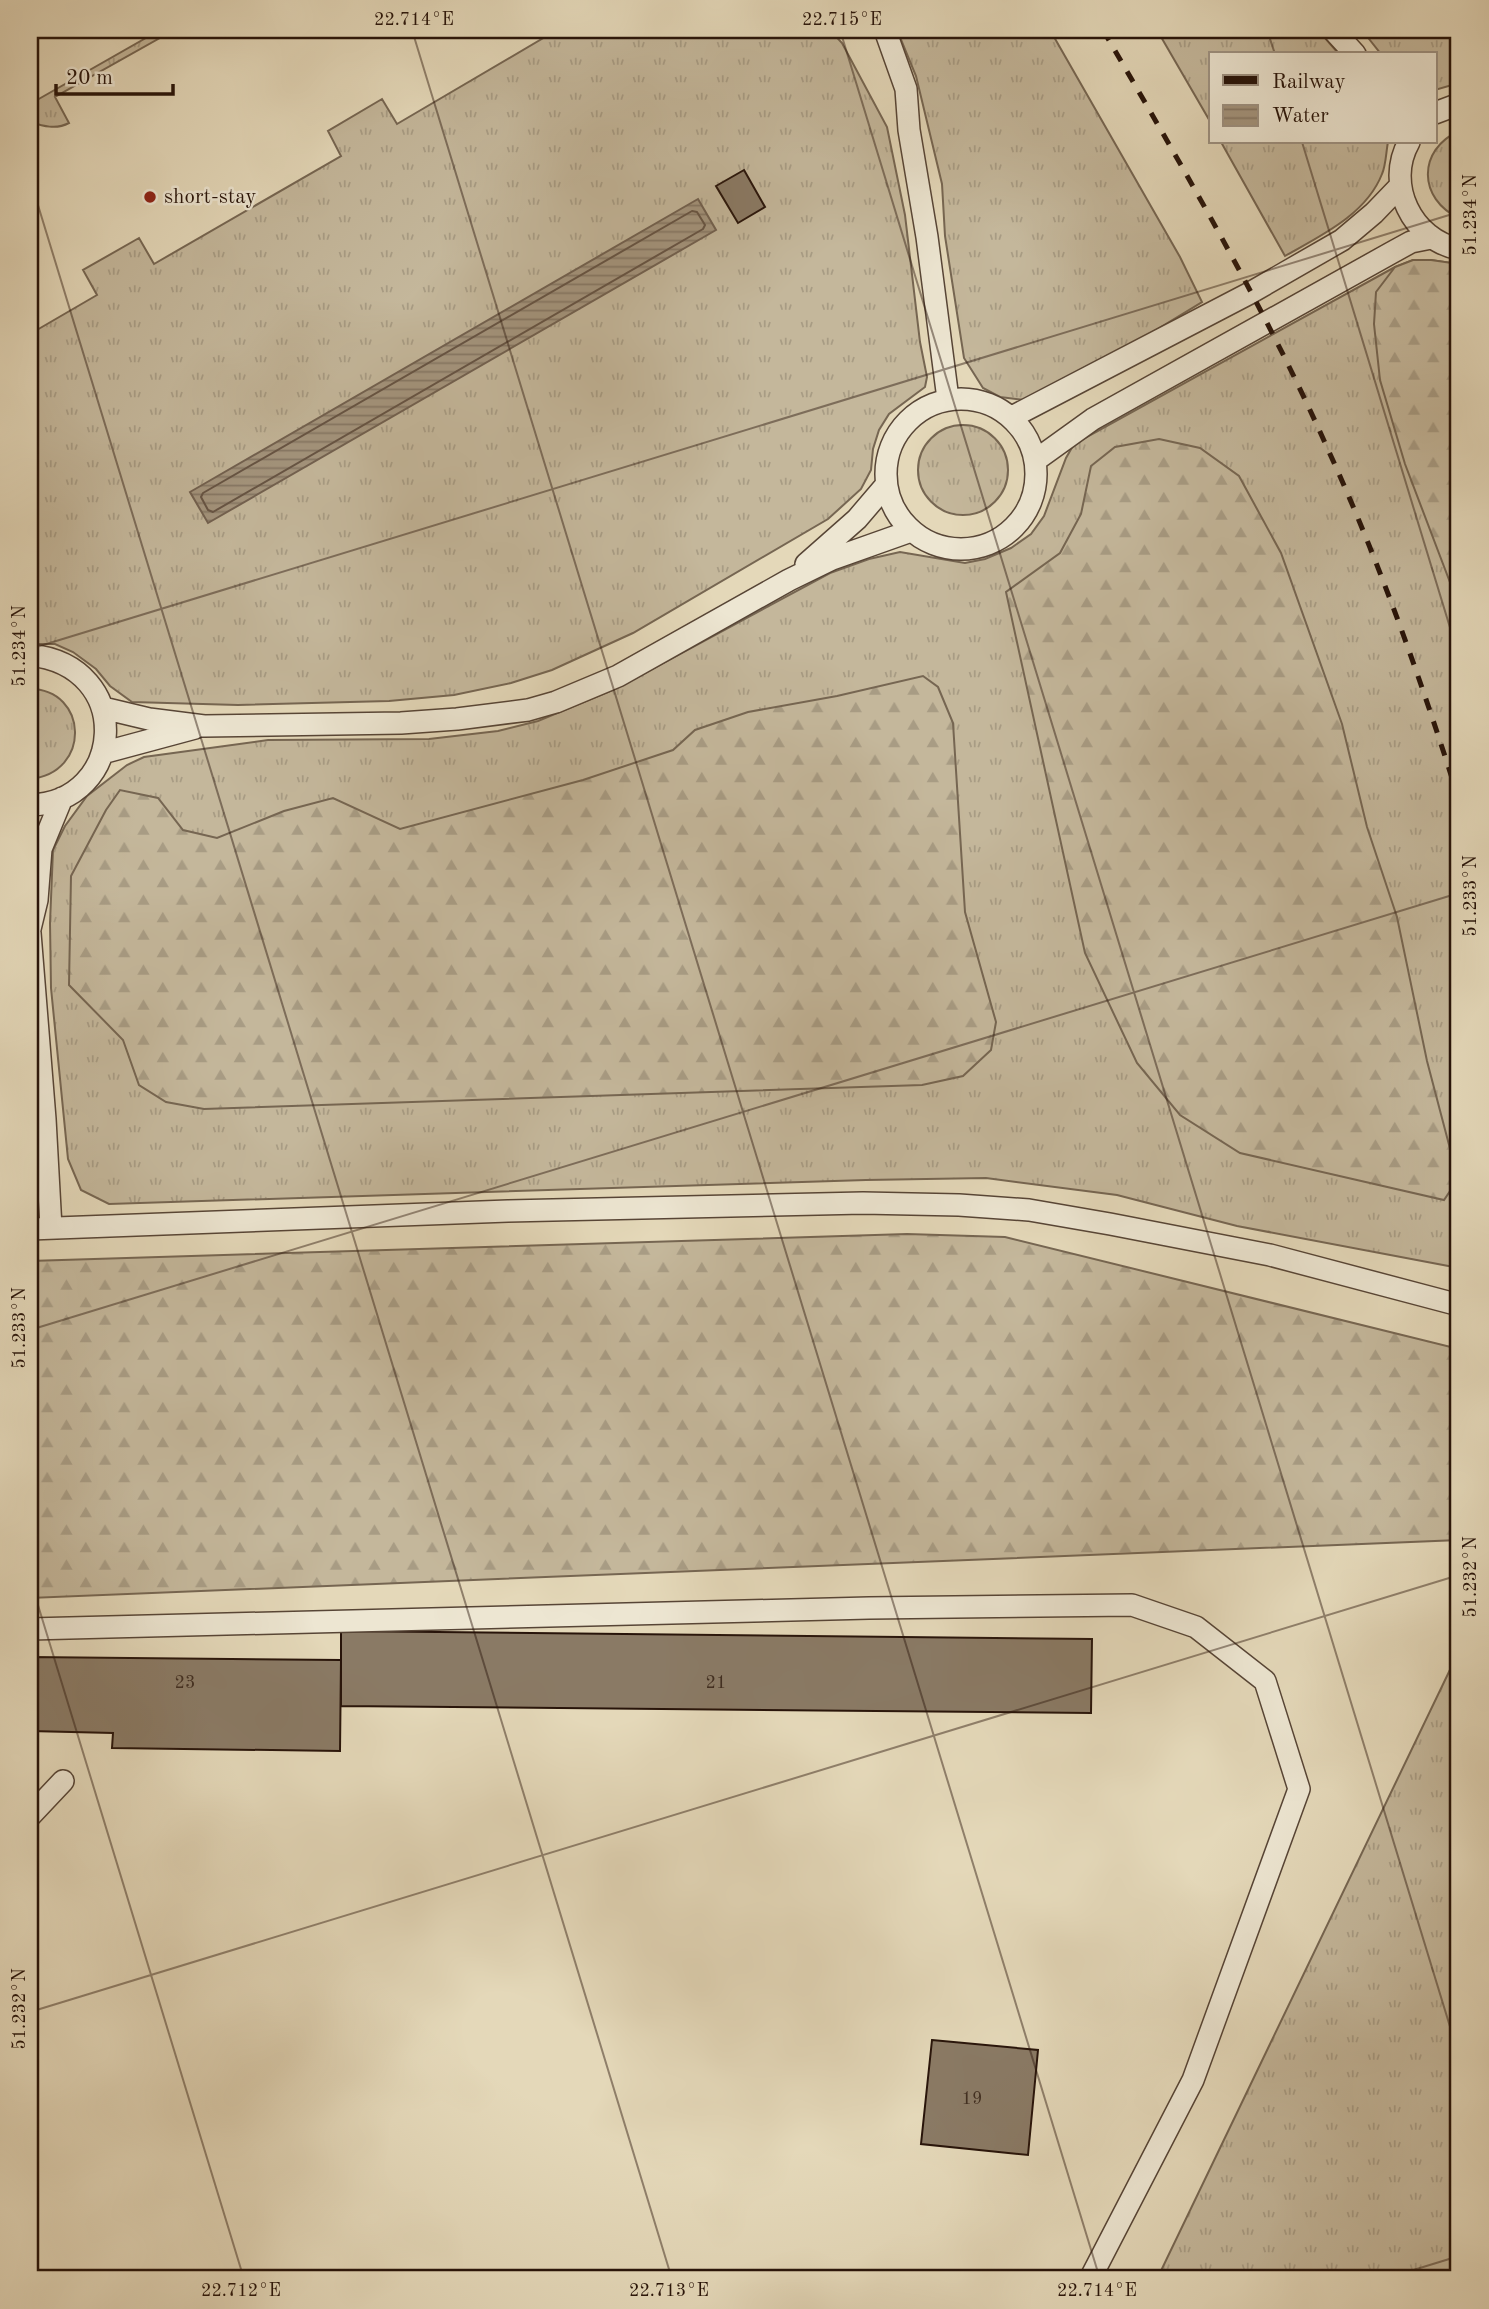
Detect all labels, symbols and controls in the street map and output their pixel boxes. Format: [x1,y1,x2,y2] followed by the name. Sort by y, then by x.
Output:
[374,11,454,29] text: 22.714°E
[802,11,882,29] text: 22.715°E
[56,52,173,96] scale bar
[1209,52,1436,144] legend
[66,68,113,89] text: 20 m
[1272,72,1346,93] text: Railway
[1272,106,1329,127] text: Water
[1462,174,1480,256] text: 51.234°N
[164,187,256,208] place label: short-stay
[142,189,158,205] marker: short-stay
[11,605,29,687] text: 51.234°N
[1462,855,1480,937] text: 51.233°N
[11,1287,29,1369] text: 51.233°N
[1462,1536,1480,1618] text: 51.232°N
[175,1674,195,1692] house number: 23
[706,1674,726,1692] house number: 21
[11,1968,29,2050] text: 51.232°N
[962,2090,982,2108] house number: 19
[201,2282,281,2300] text: 22.712°E
[629,2282,709,2300] text: 22.713°E
[1057,2282,1137,2300] text: 22.714°E

